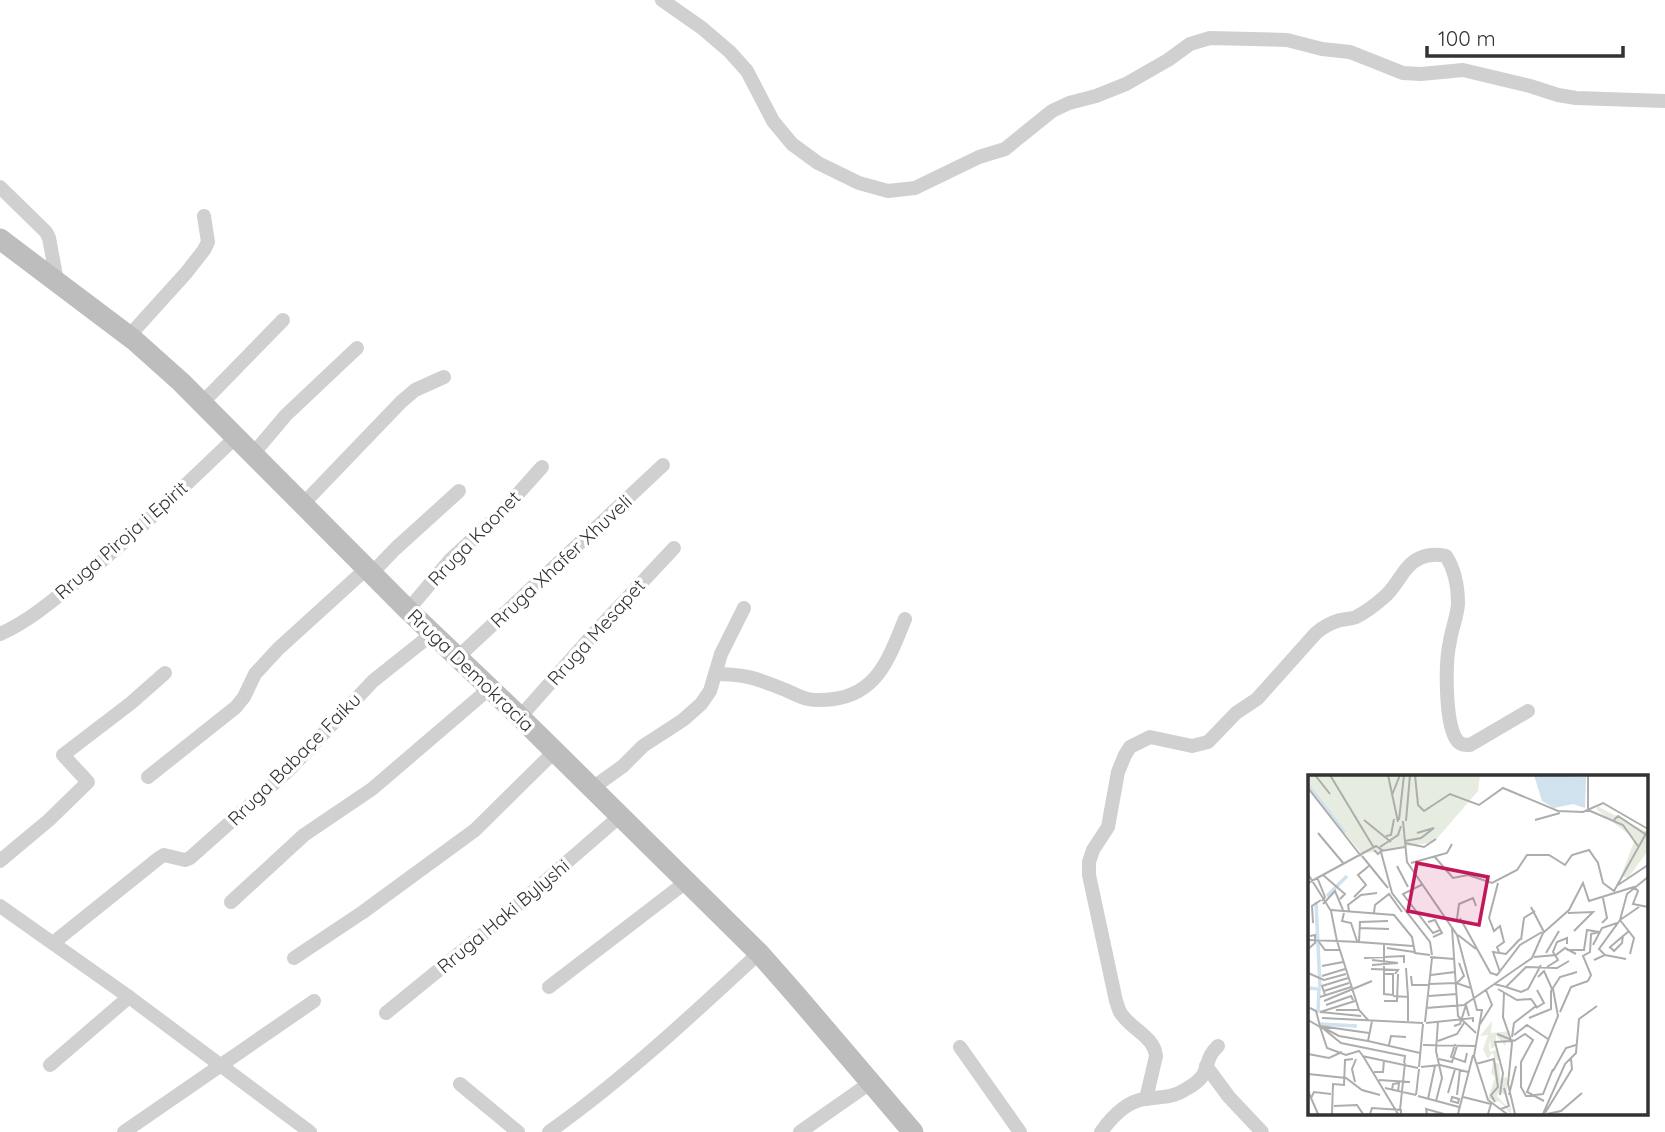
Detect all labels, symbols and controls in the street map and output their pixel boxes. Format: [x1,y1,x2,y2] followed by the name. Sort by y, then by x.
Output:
[1427,14,1623,58] scale bar
[1438,25,1496,51] text: 100 m
[50,476,192,604] street label: Rruga Piroja i Epirit
[423,485,525,591] street label: Rruga Kaonet
[485,489,637,633] street label: Rruga Xhafer Xhuveli
[542,574,650,690] street label: Rruga Mesapet
[403,603,539,737] street label: Rruga Demokracia
[222,687,366,831] street label: Rruga Babaçe Faiku
[1308,775,1648,1114] inset map
[432,854,574,978] street label: Rruga Haki Bylyshi

